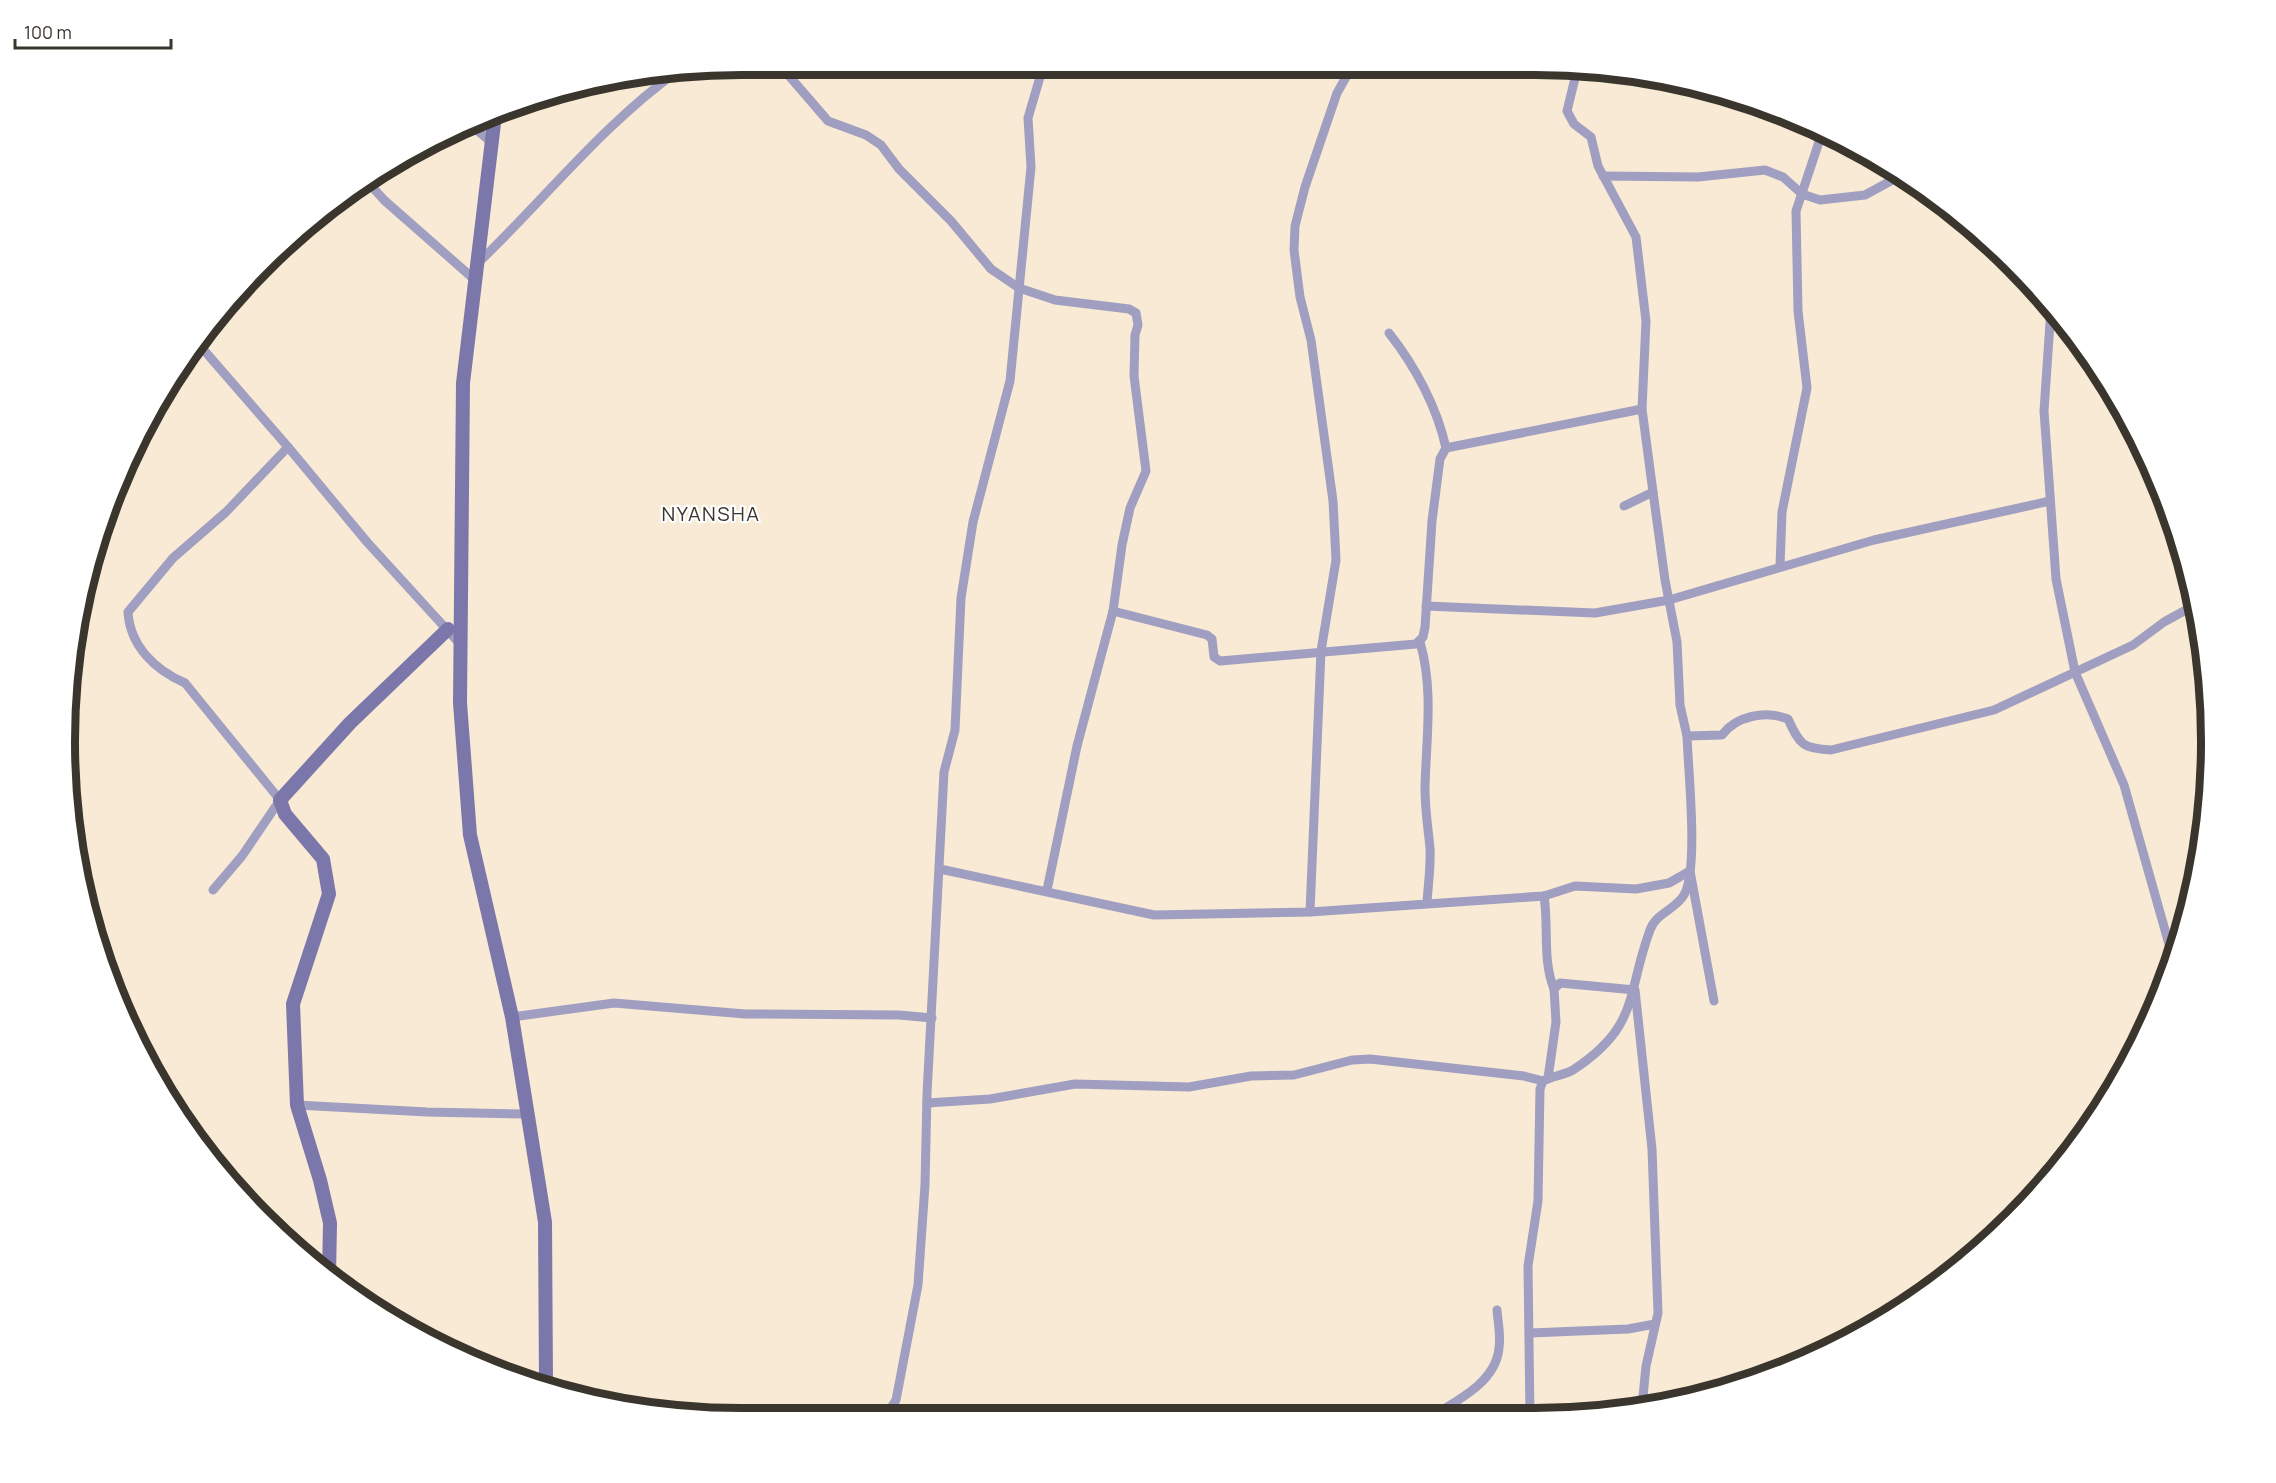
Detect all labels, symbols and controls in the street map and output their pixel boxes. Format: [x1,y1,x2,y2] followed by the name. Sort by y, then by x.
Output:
[15,12,171,50] scale bar
[24,20,72,44] text: 100 m
[662,500,760,527] district label: NYANSHA

